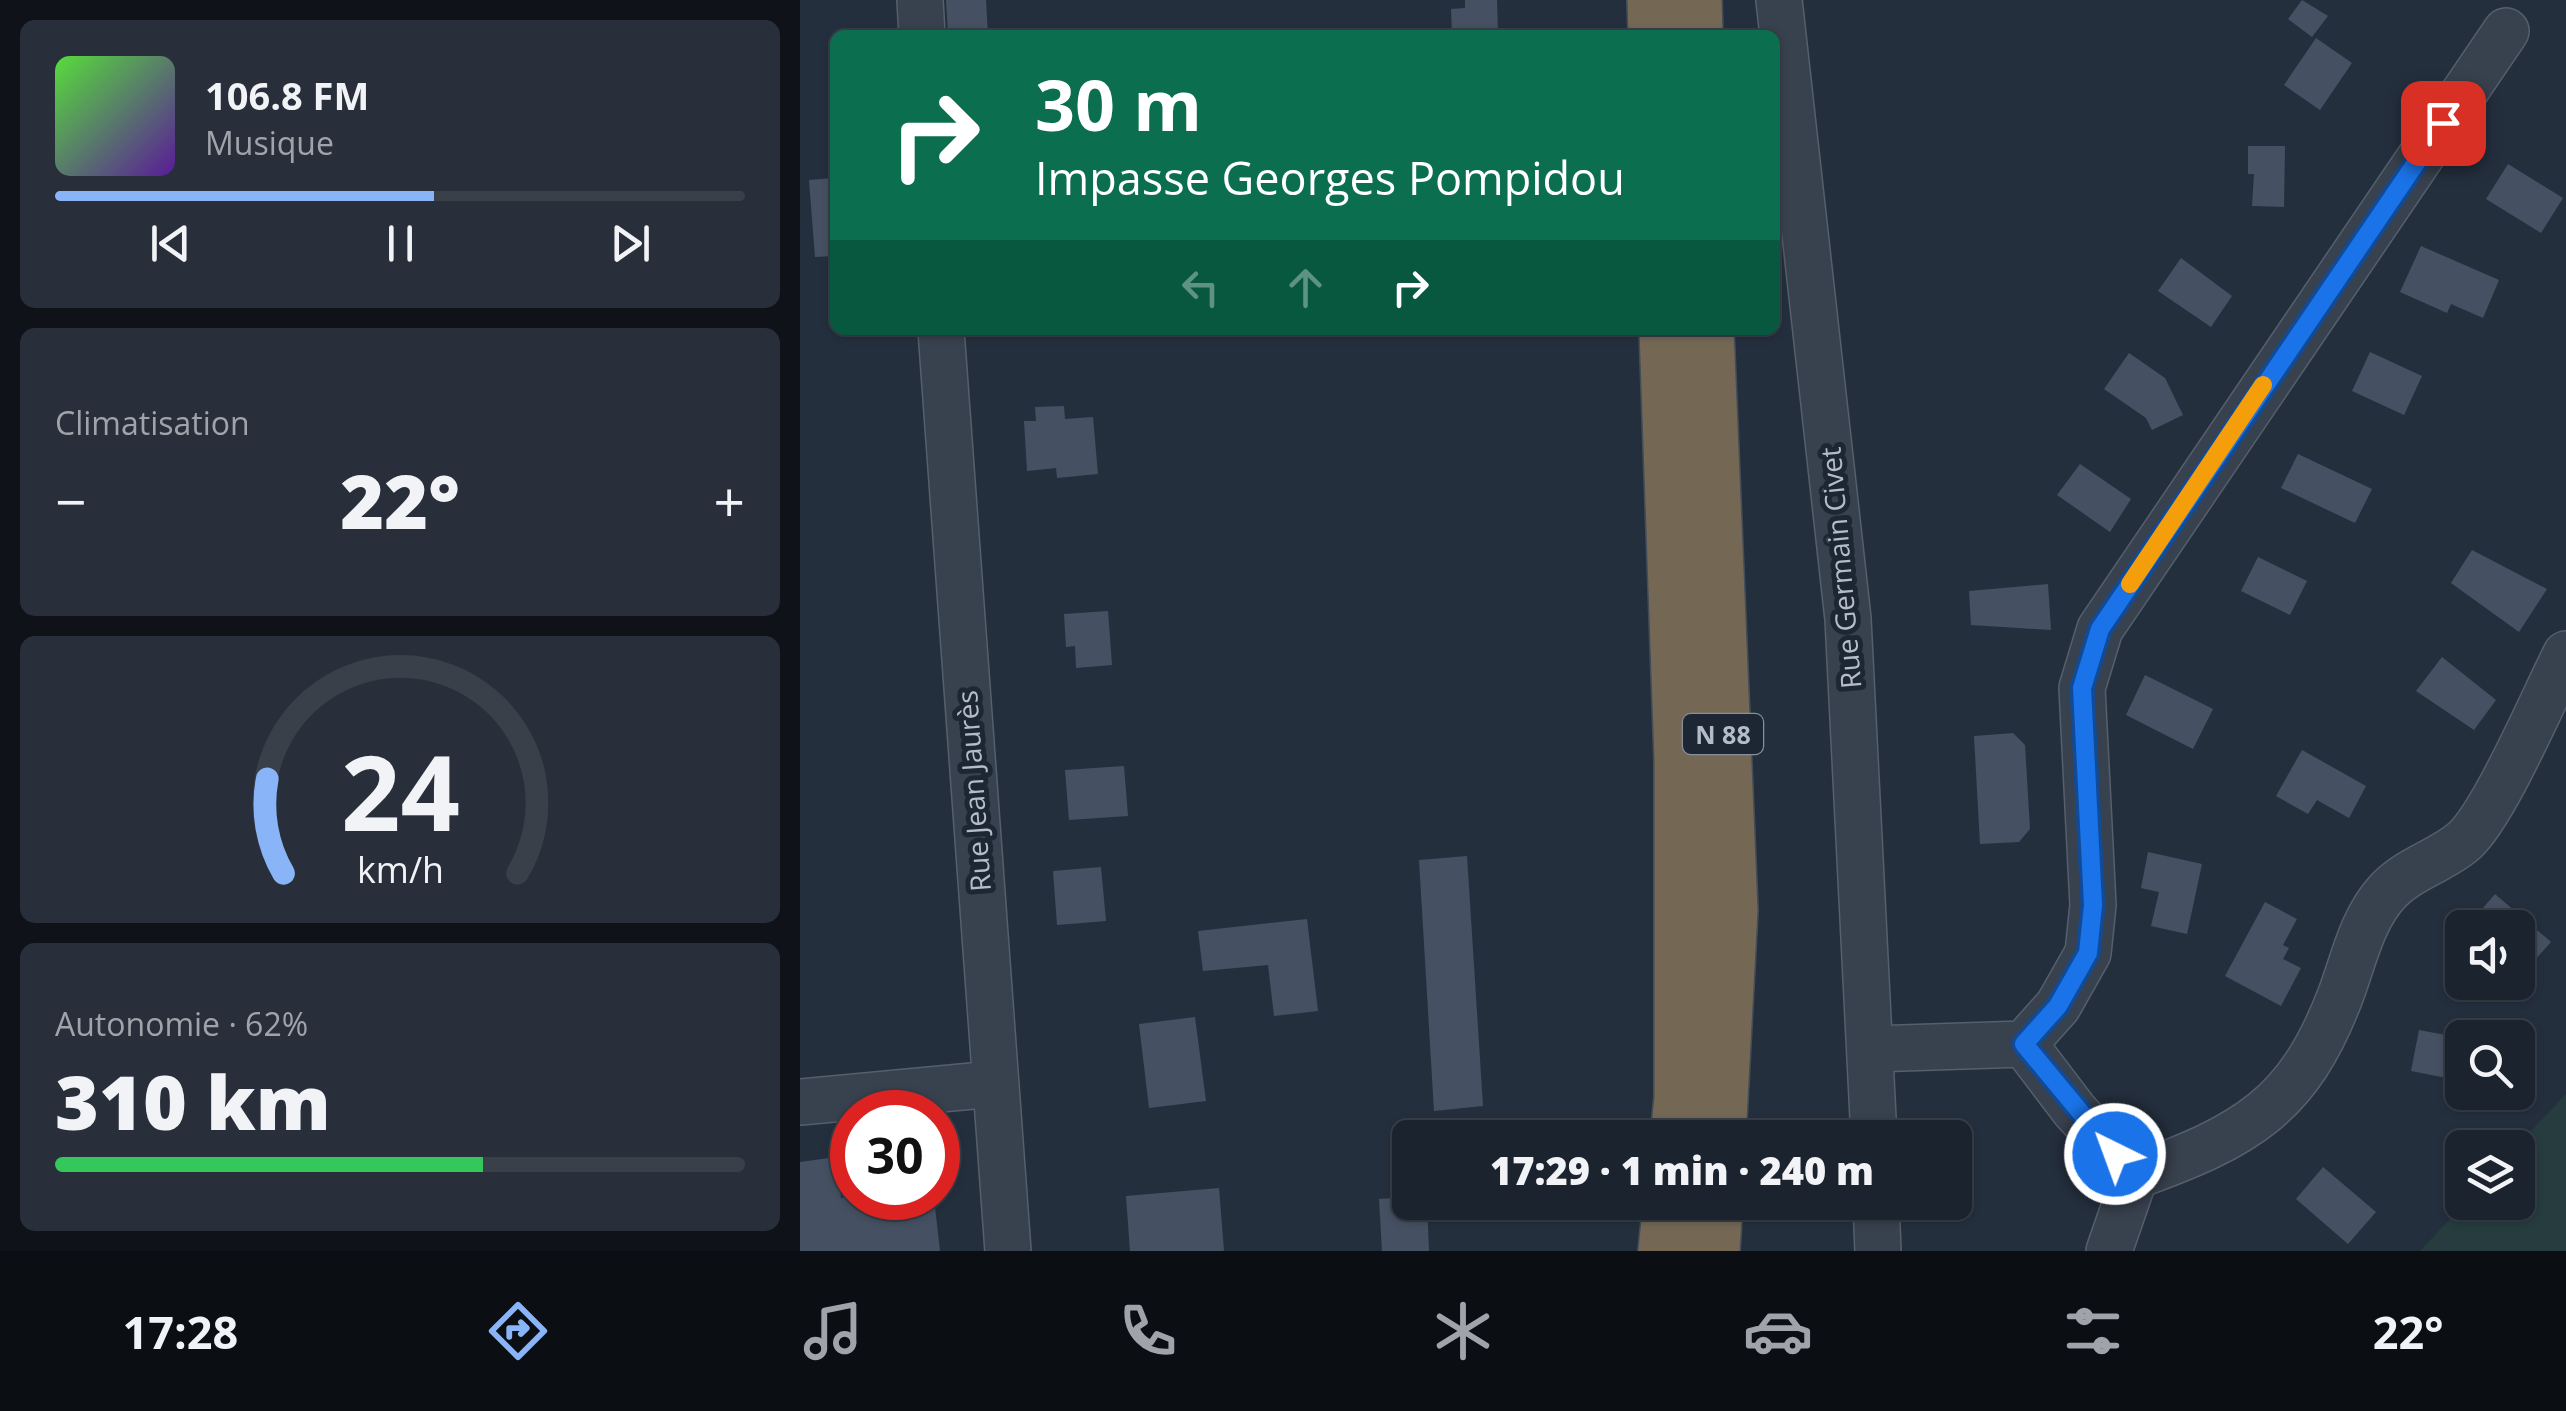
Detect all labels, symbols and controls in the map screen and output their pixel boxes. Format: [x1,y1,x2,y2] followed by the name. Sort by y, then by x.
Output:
[1035,56,1202,152] text: 30 m
[205,69,369,121] text: 106.8 FM
[870,70,1000,200] icon: right
[2401,81,2486,166] pin
[2416,96,2471,151] icon: arrive
[205,121,334,164] text: Musique
[1035,147,1625,208] text: Impasse Georges Pompidou
[143,216,198,271] icon: previous
[373,216,428,271] icon: pause
[603,216,658,271] icon: next
[1173,260,1228,315] icon: left
[1278,260,1333,315] icon: ahead
[1383,260,1438,315] icon: right
[55,401,250,444] text: Climatisation
[1811,446,1869,690] street label: Rue Germain Civet
[340,449,460,551] text: 22°
[55,463,86,538] text: −
[714,463,745,538] text: +
[947,689,999,893] street label: Rue Jean Jaurès
[1683,714,1763,754] road number: N 88
[341,720,459,861] text: 24
[357,845,443,893] text: km/h
[2445,910,2535,1220] map controls
[2445,910,2535,1000] button: sound
[55,1002,308,1045] text: Autonomie · 62%
[2445,1020,2535,1110] button: search
[55,1050,331,1152] text: 310 km
[830,1090,960,1220] speed limit sign: 30
[2063,1102,2167,1206] position arrow
[2445,1130,2535,1220] button: layers
[1490,1144,1874,1196] text: 17:29 · 1 min · 240 m
[483,1296,553,1366] icon: directions
[798,1296,868,1366] icon: music
[1113,1296,1183,1366] icon: phone
[1428,1296,1498,1366] icon: climate
[1743,1296,1813,1366] icon: car
[2058,1296,2128,1366] icon: filters
[122,1301,238,1362] text: 17:28
[2373,1301,2444,1362] text: 22°

